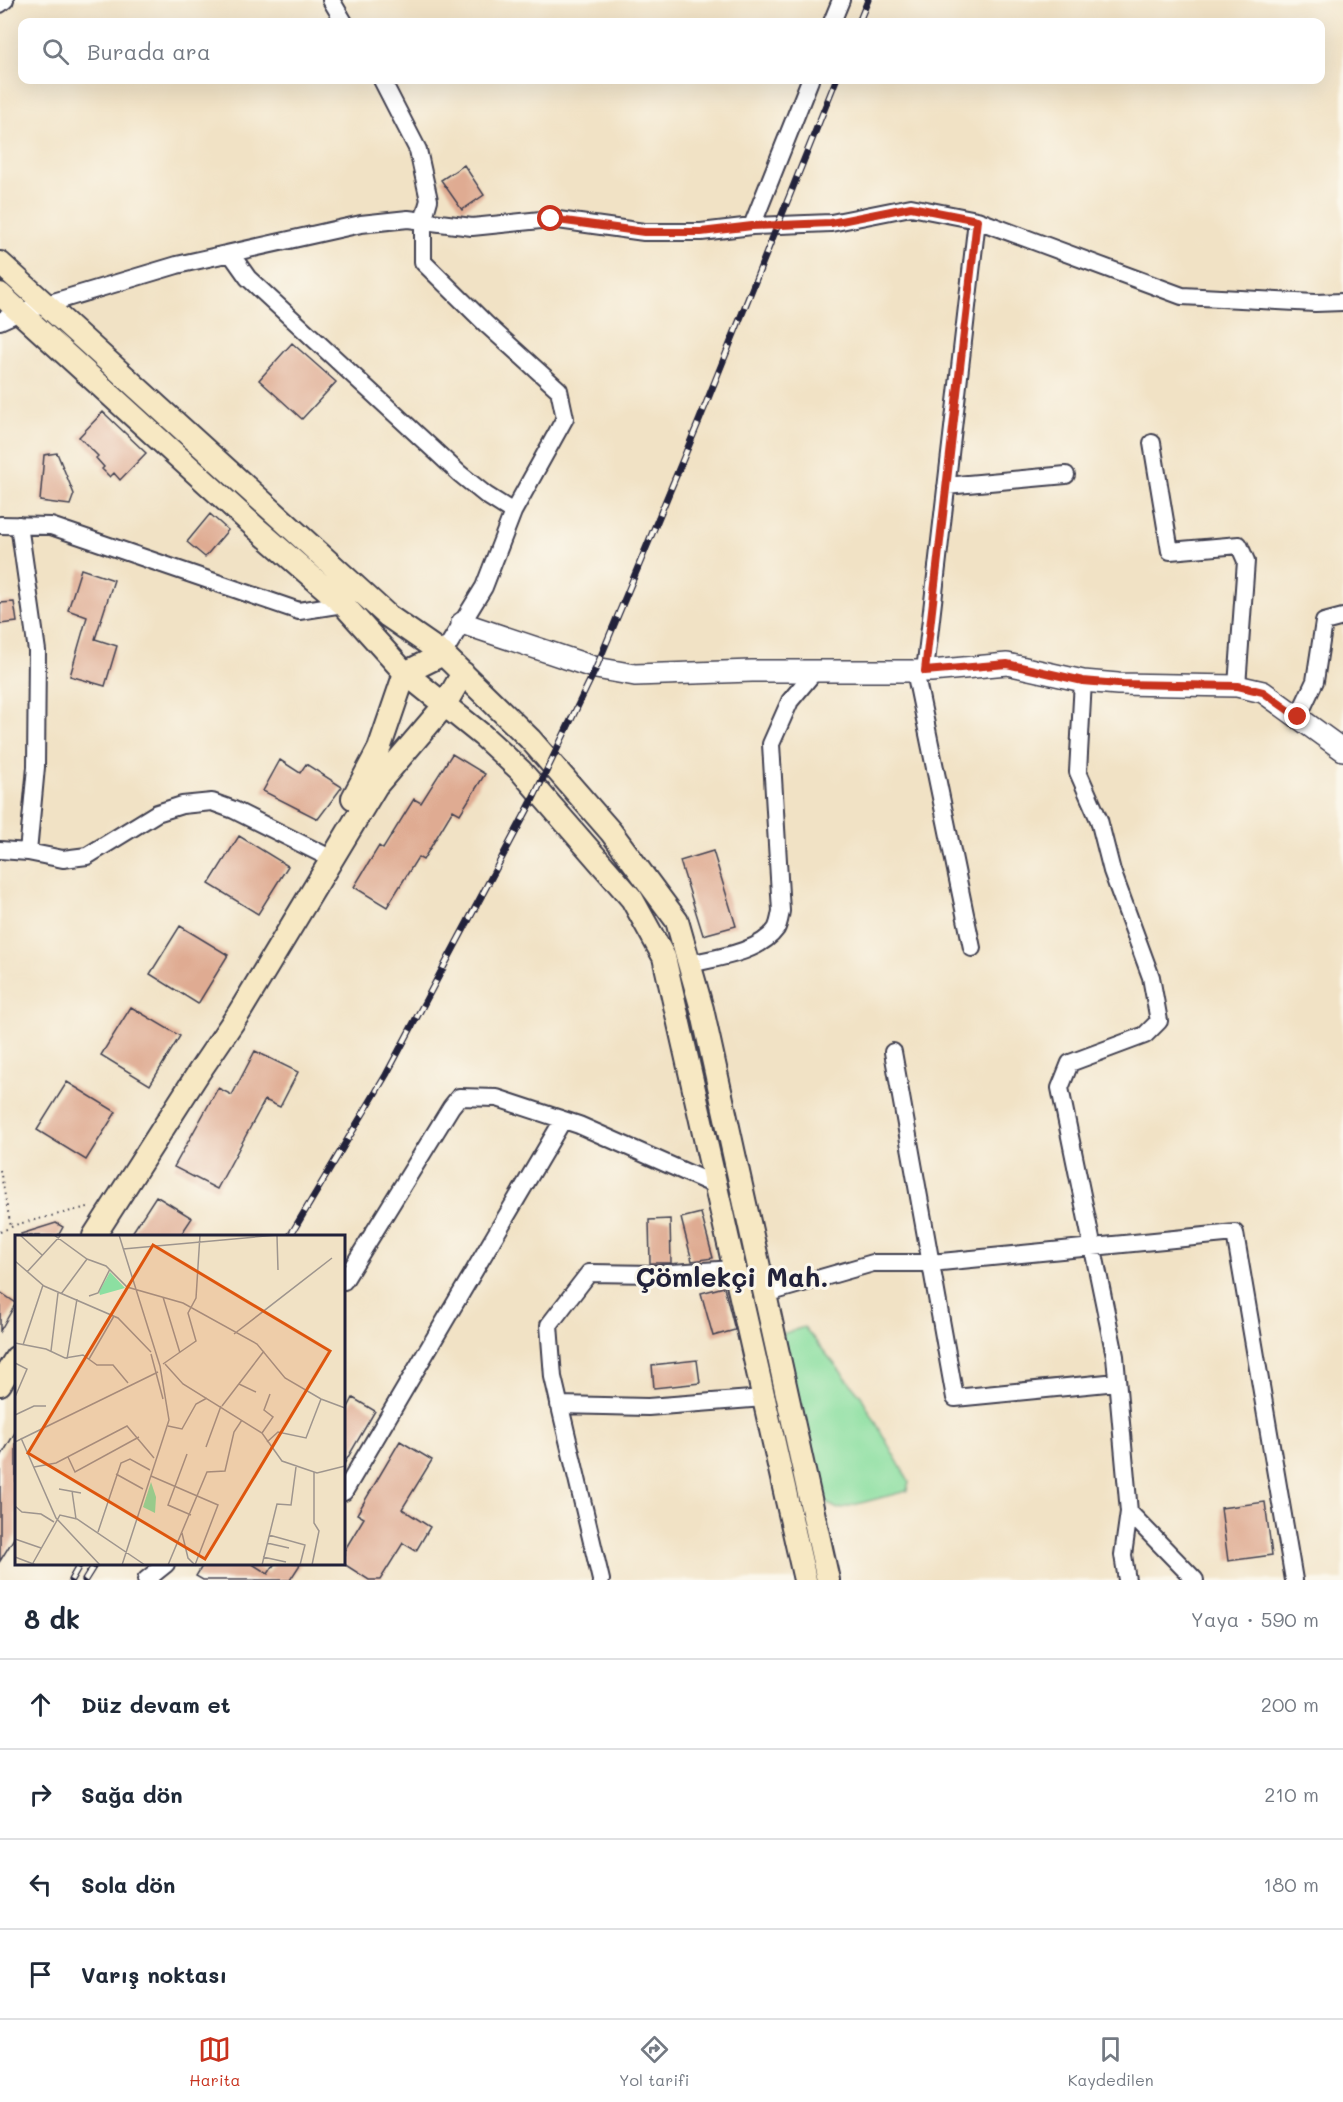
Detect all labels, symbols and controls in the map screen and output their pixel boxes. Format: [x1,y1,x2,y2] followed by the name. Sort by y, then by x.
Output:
[18,18,1325,84] search box
[39,35,72,68] icon: search
[87,37,211,66] text: Burada ara
[537,205,563,231] route start
[1284,703,1310,729] route end
[15,1235,345,1565] inset map
[635,1259,829,1294] district label: Çömlekçi Mah.
[24,1602,80,1636] text: 8 dk
[1191,1606,1319,1632] text: Yaya · 590 m
[24,1688,57,1721] icon: ahead
[81,1690,230,1719] text: Düz devam et
[1261,1691,1319,1717] text: 200 m
[24,1778,57,1811] icon: right
[81,1780,183,1809] text: Sağa dön
[1264,1781,1319,1807] text: 210 m
[24,1868,57,1901] icon: left
[81,1870,175,1899] text: Sola dön
[1263,1871,1319,1897] text: 180 m
[24,1958,57,1991] icon: arrive
[81,1960,227,1989] text: Varış noktası
[189,2033,241,2090] tab: Harita
[619,2033,689,2090] tab: Yol tarifi
[1068,2033,1154,2090] tab: Kaydedilen

